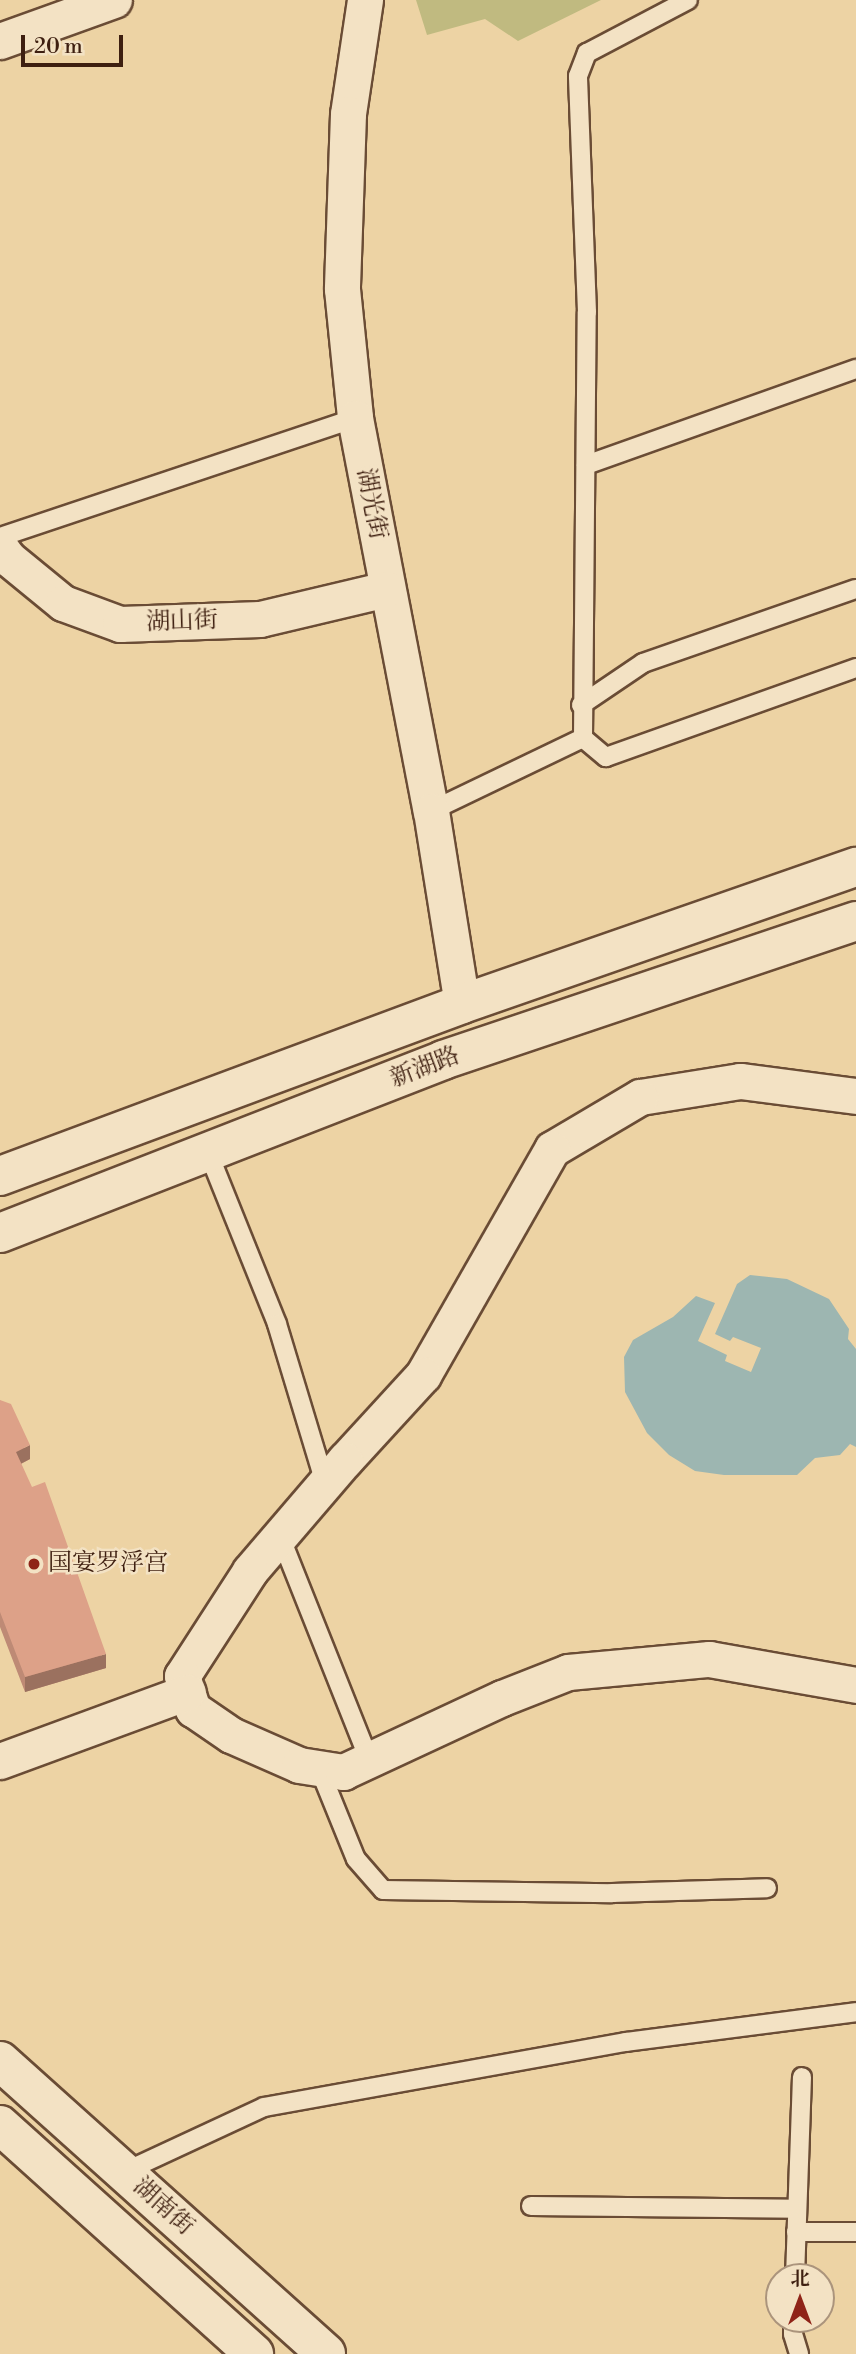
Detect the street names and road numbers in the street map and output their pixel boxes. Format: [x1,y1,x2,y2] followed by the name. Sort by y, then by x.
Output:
[350,466,392,542] street label: 湖光街
[146,606,218,638] street label: 湖山街
[386,1042,464,1094] street label: 新湖路
[127,2172,199,2242] street label: 湖南街

